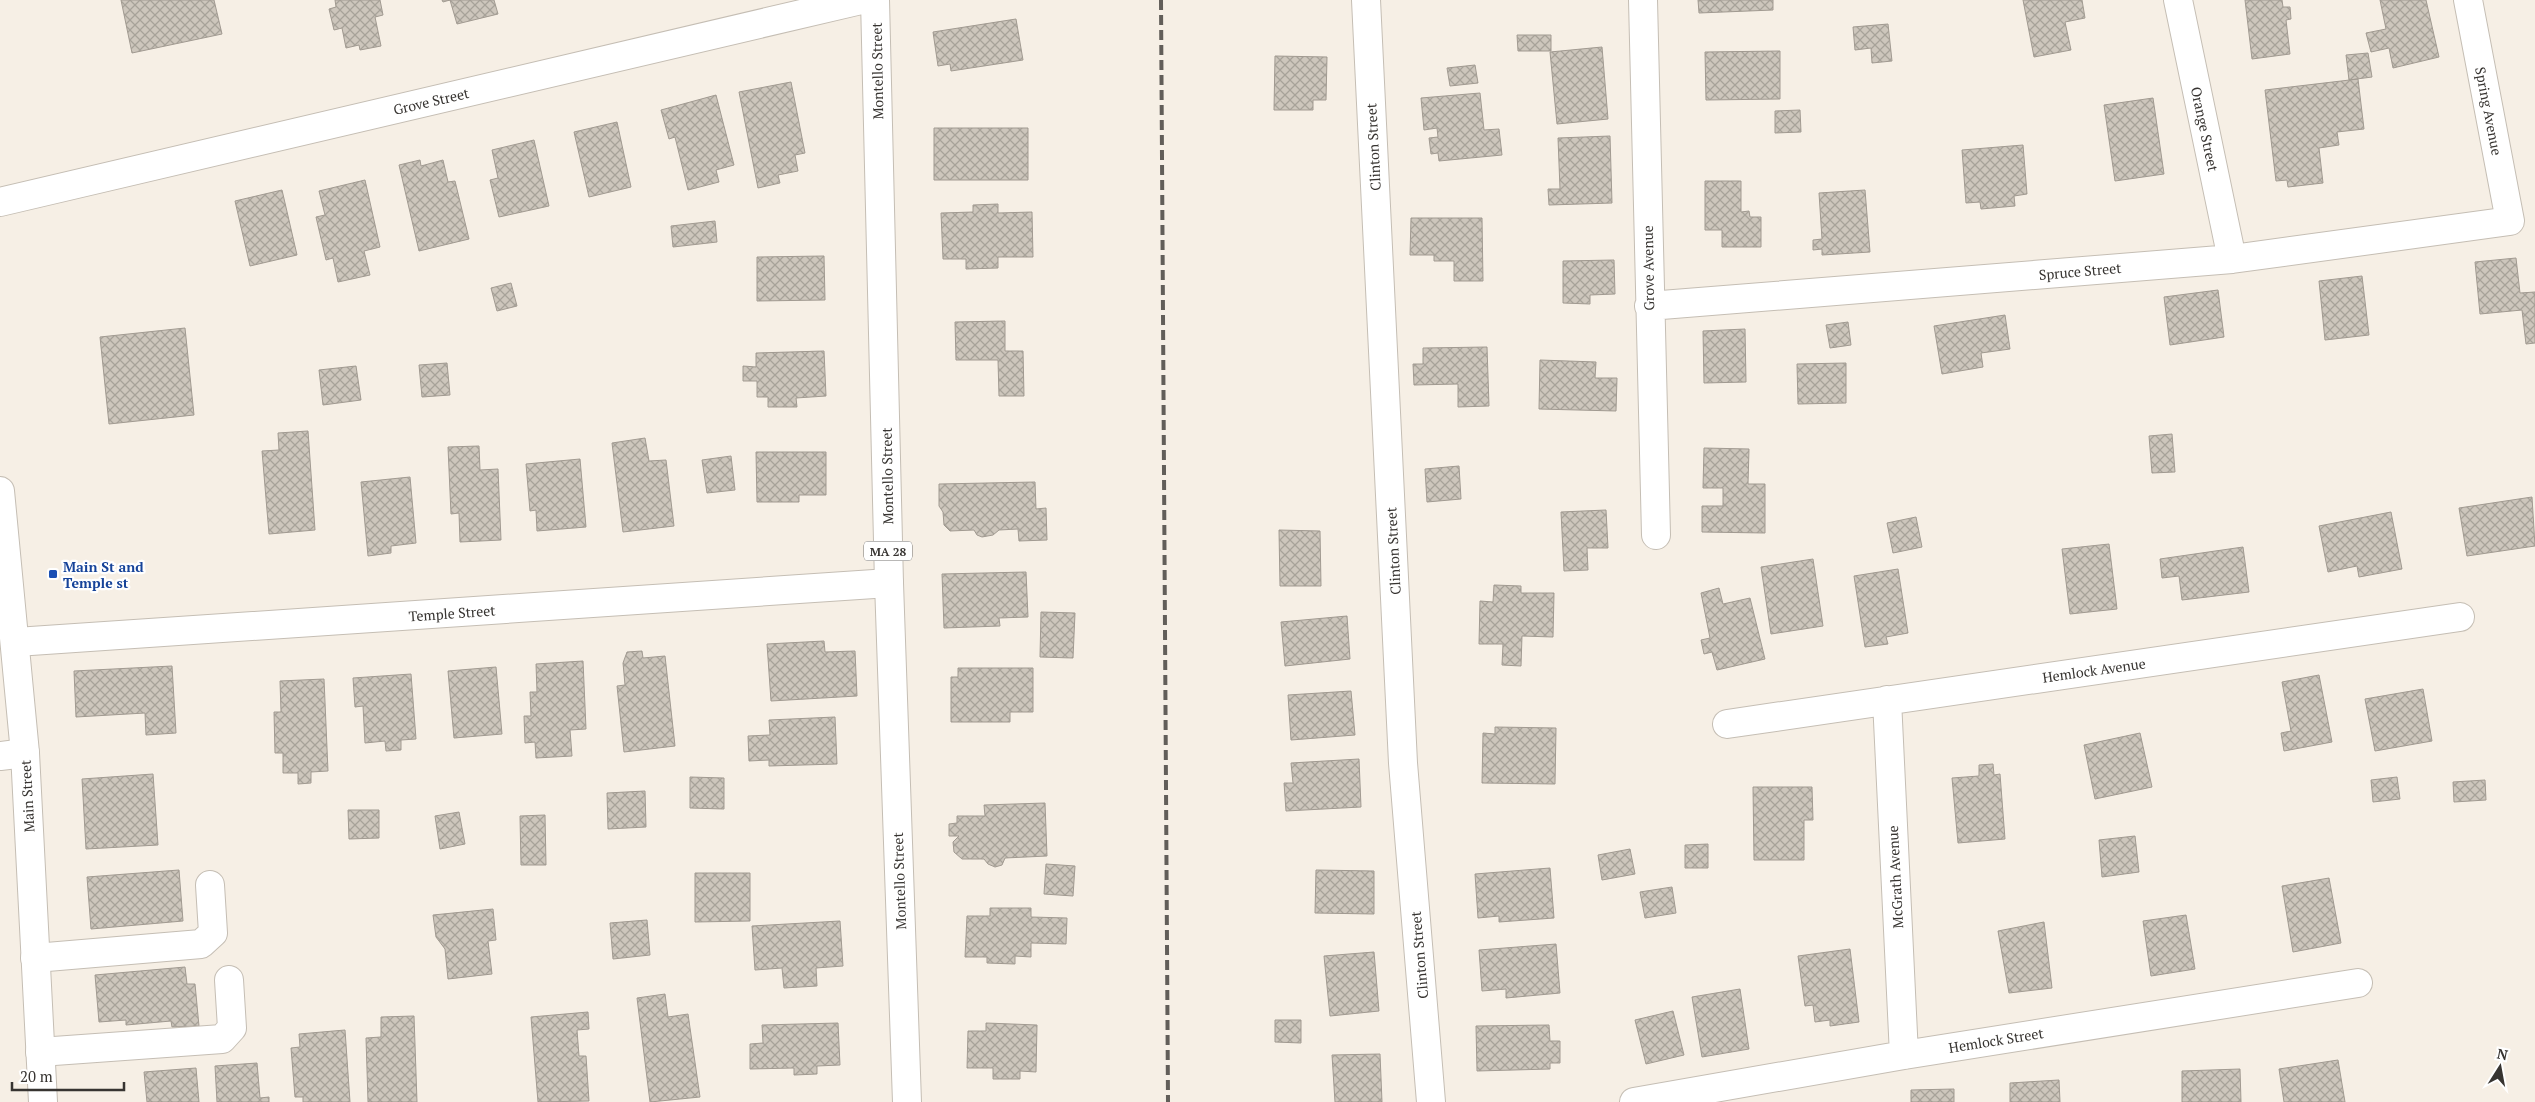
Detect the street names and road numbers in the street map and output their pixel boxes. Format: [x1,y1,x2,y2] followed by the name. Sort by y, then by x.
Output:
[867,21,887,120] street label: Montello Street
[2471,65,2507,157] street label: Spring Avenue
[391,83,472,119] street label: Grove Street
[2187,85,2223,174] street label: Orange Street
[1361,102,1385,191] street label: Clinton Street
[1638,225,1658,311] street label: Grove Avenue
[2038,258,2123,284] street label: Spruce Street
[877,426,897,525] street label: Montello Street
[1381,506,1405,595] street label: Clinton Street
[864,542,912,560] road number: MA 28
[408,600,497,626] street label: Temple Street
[2041,653,2147,687] street label: Hemlock Avenue
[16,759,38,833] street label: Main Street
[1883,825,1907,929] street label: McGrath Avenue
[888,831,910,930] street label: Montello Street
[1406,910,1432,1000] street label: Clinton Street
[1947,1023,2046,1057] street label: Hemlock Street

